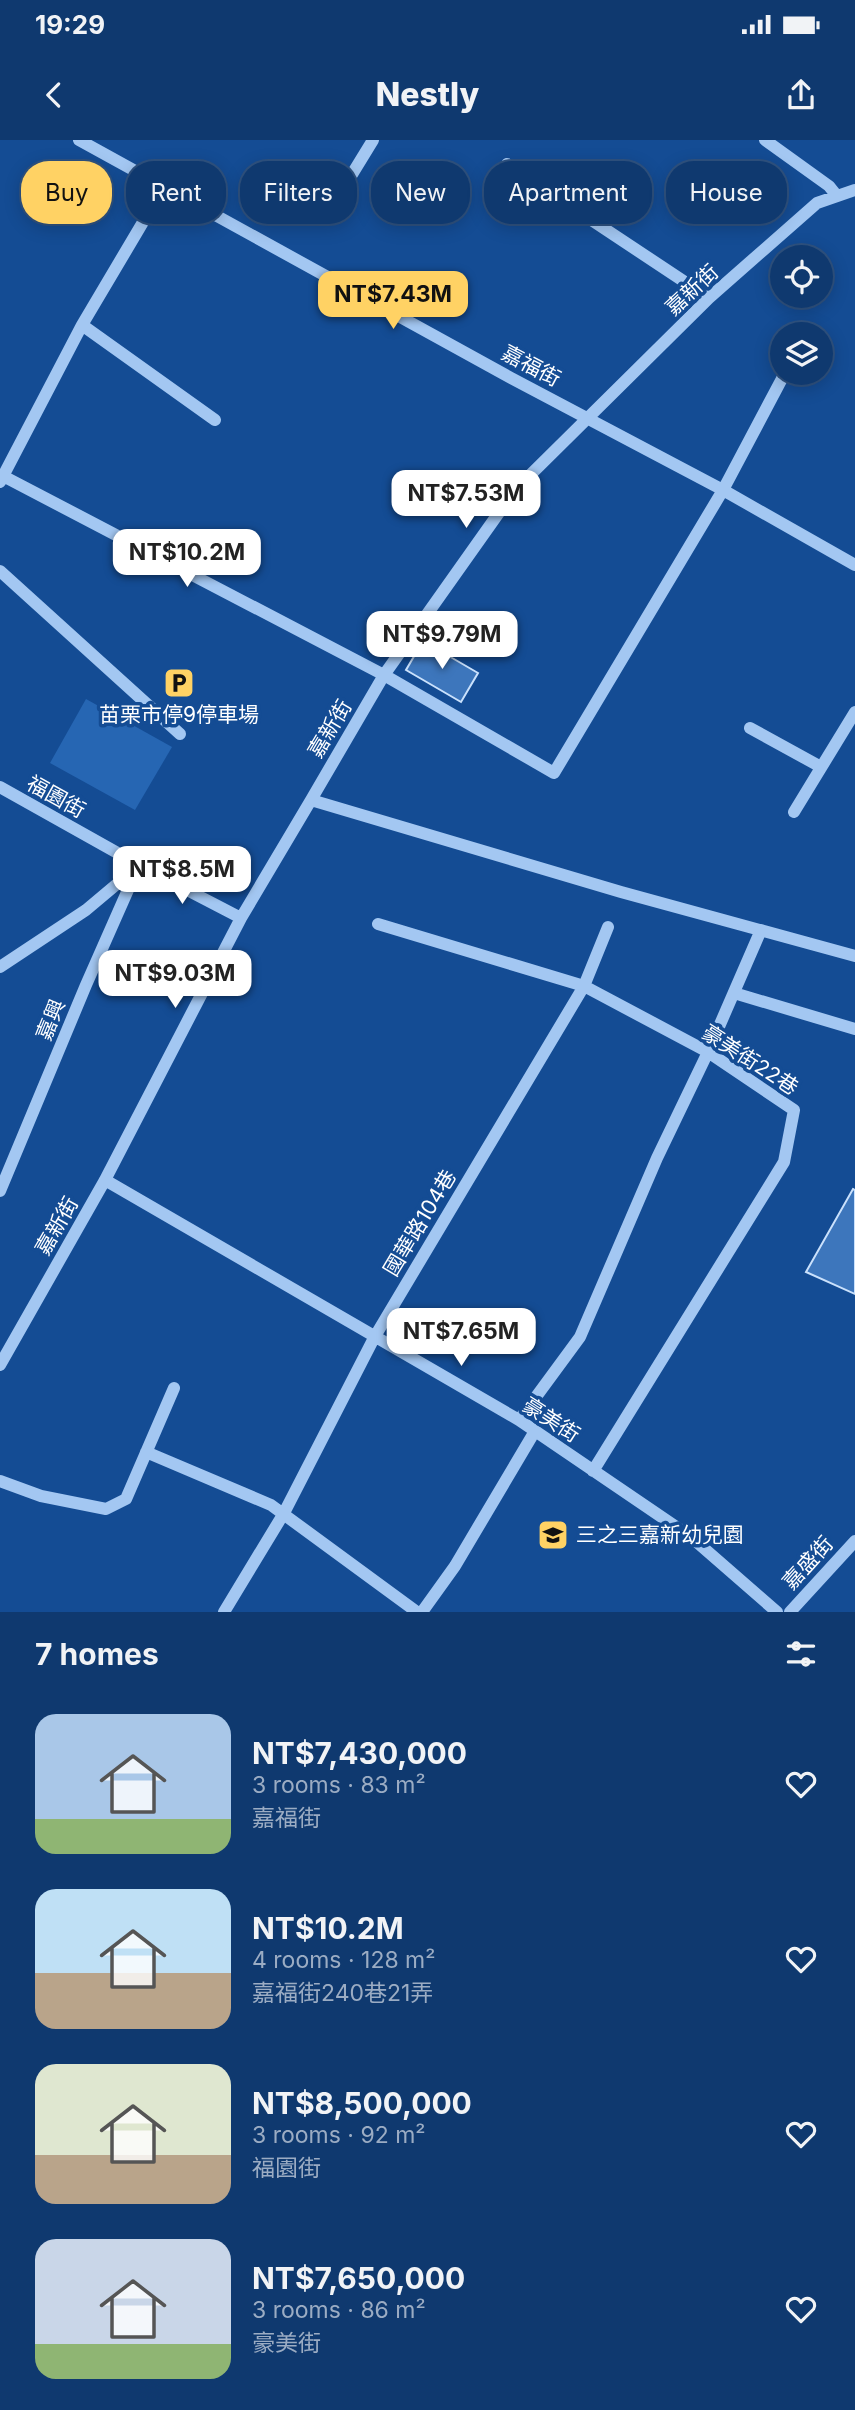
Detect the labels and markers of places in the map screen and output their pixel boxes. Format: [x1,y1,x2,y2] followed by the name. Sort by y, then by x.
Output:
[321,272,465,331] pin: NT$7.43M
[394,470,538,530] pin: NT$7.53M
[115,530,259,589] pin: NT$10.2M
[370,612,514,671] pin: NT$9.79M
[162,666,196,700] parking icon: 苗栗市停9停車場
[99,702,259,727] place label: 苗栗市停9停車場
[117,846,247,906] pin: NT$8.5M
[103,950,247,1010] pin: NT$9.03M
[389,1308,533,1368] pin: NT$7.65M
[536,1518,570,1552] school or university icon: 三之三嘉新幼兒園
[576,1522,744,1547] place label: 三之三嘉新幼兒園

